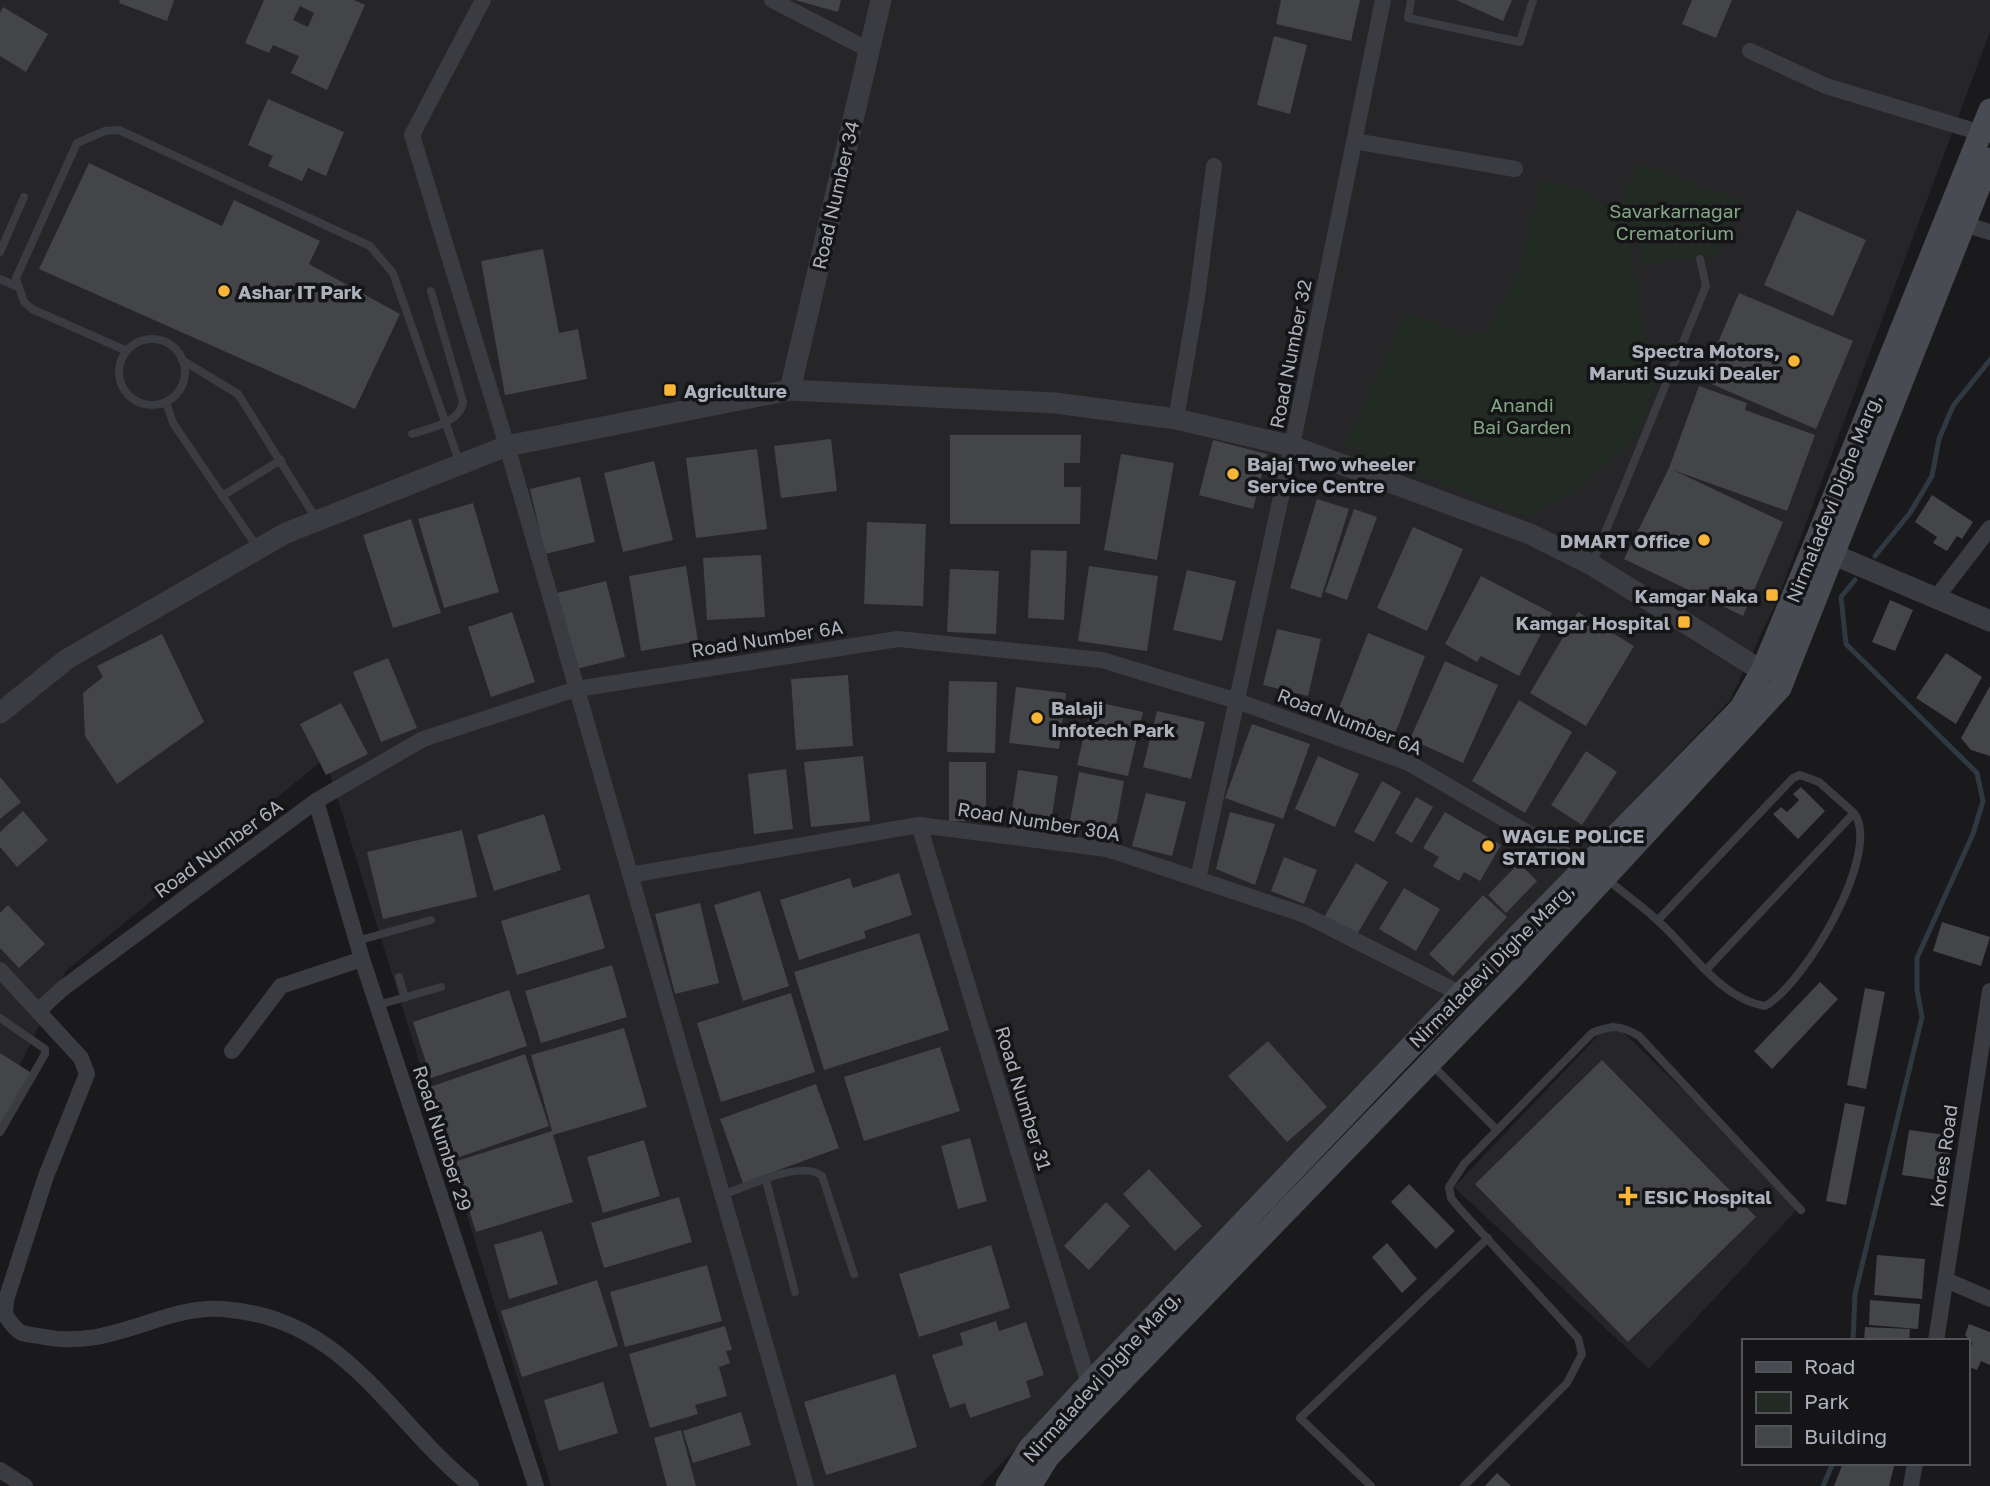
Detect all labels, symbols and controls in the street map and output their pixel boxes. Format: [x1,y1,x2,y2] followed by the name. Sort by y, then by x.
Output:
[807,119,863,271] street label: Road Number 34
[1609,199,1741,244] park label: Savarkarnagar Crematorium
[1264,278,1316,430] street label: Road Number 32
[238,280,362,303] place label: Ashar IT Park
[216,283,232,299] marker: Ashar IT Park
[1589,339,1781,384] place label: Spectra Motors, Maruti Suzuki Dealer
[1786,353,1802,369] marker: Spectra Motors, Maruti Suzuki Dealer
[684,379,787,402] place label: Agriculture
[662,382,678,398] marker: Agriculture
[1781,390,1885,606] street label: Nirmaladevi Dighe Marg,
[1472,393,1572,438] park label: Anandi Bai Garden
[1247,452,1416,497] place label: Bajaj Two wheeler Service Centre
[1225,466,1241,482] marker: Bajaj Two wheeler Service Centre
[1560,529,1690,552] place label: DMART Office
[1696,532,1712,548] marker: DMART Office
[1635,584,1758,607] place label: Kamgar Naka
[1764,587,1780,603] marker: Kamgar Naka
[1516,611,1670,634] place label: Kamgar Hospital
[1676,614,1692,630] marker: Kamgar Hospital
[690,615,845,661] street label: Road Number 6A
[1274,683,1426,759] street label: Road Number 6A
[1051,696,1175,741] place label: Balaji Infotech Park
[1029,710,1045,726] marker: Balaji Infotech Park
[149,794,287,902] street label: Road Number 6A
[956,797,1122,845] street label: Road Number 30A
[1502,824,1645,869] place label: WAGLE POLICE STATION
[1480,838,1496,854] marker: WAGLE POLICE STATION
[1404,878,1578,1052] street label: Nirmaladevi Dighe Marg,
[991,1023,1057,1173] street label: Road Number 31
[409,1062,477,1214] street label: Road Number 29
[1924,1103,1962,1209] street label: Kores Road
[1644,1185,1772,1208] place label: ESIC Hospital
[1618,1186,1638,1206] marker: ESIC Hospital
[1018,1285,1184,1467] street label: Nirmaladevi Dighe Marg,
[1742,1339,1969,1465] legend
[1804,1353,1855,1379] text: Road
[1804,1388,1850,1414] text: Park
[1804,1423,1887,1449] text: Building

